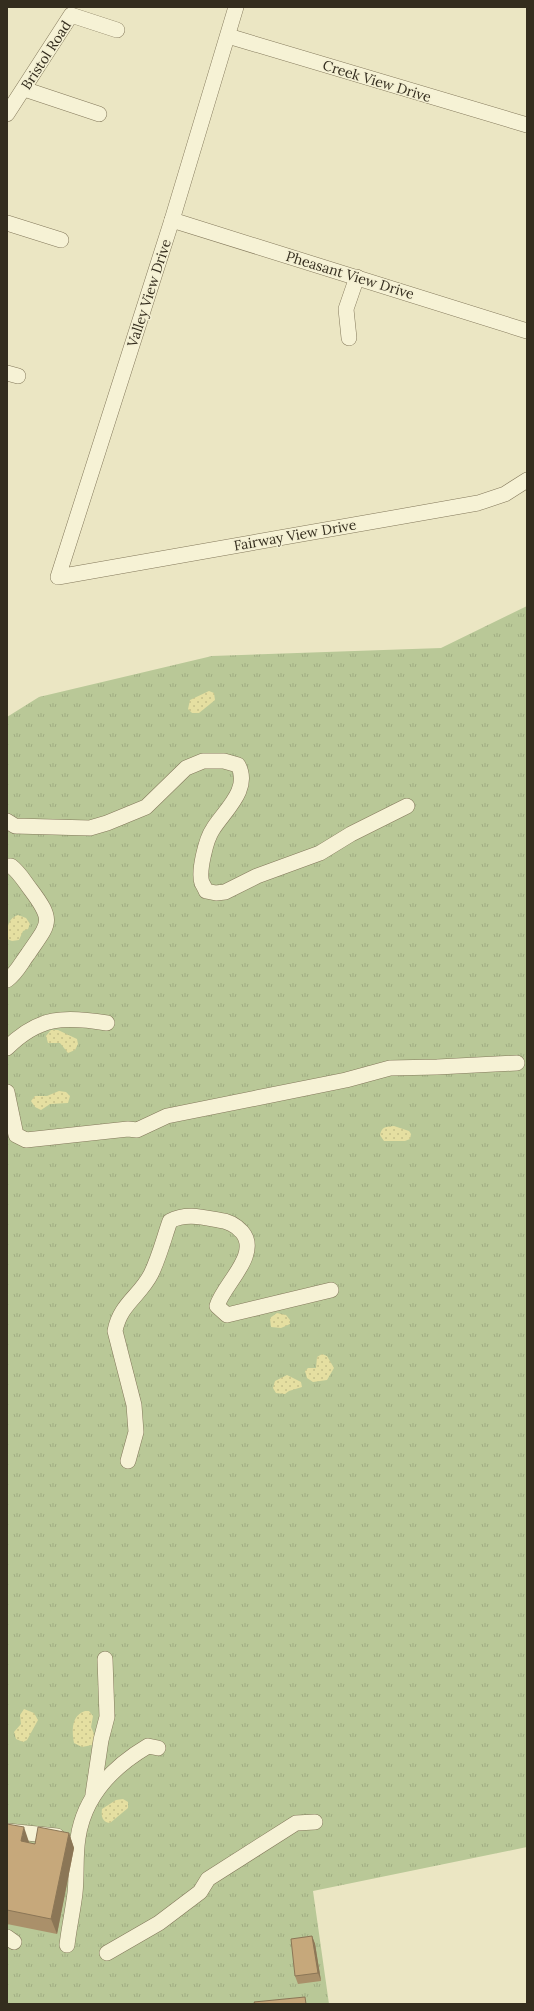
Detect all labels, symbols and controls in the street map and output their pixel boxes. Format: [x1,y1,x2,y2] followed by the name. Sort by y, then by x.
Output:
[17,17,75,93] street label: Bristol Road
[321,56,434,106] street label: Creek View Drive
[123,236,175,350] street label: Valley View Drive
[284,247,417,303] street label: Pheasant View Drive
[232,515,358,555] street label: Fairway View Drive

